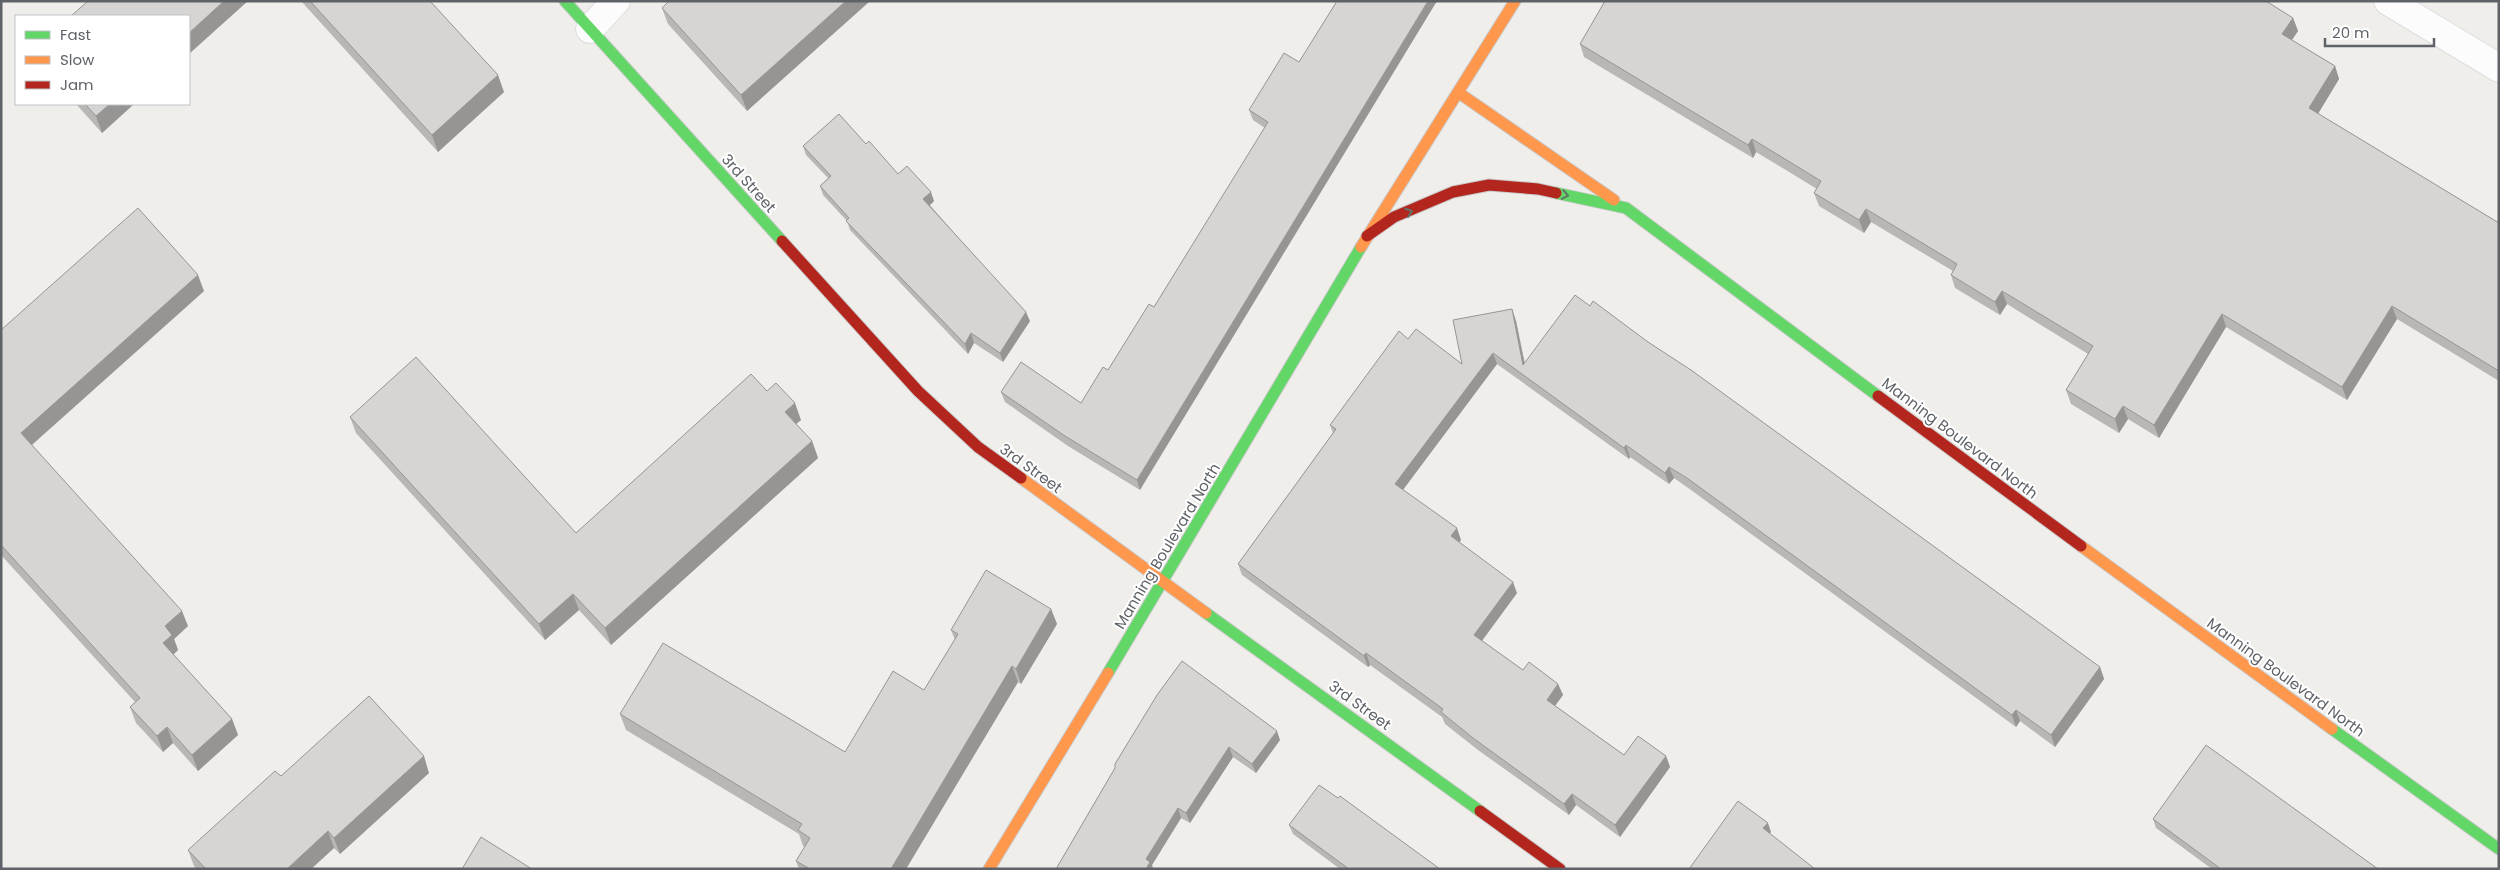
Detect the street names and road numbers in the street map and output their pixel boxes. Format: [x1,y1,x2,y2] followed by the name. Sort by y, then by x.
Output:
[717,149,781,217] street label: 3rd Street
[1878,372,2042,504] street label: Manning Boulevard North
[996,438,1066,498] street label: 3rd Street
[1109,459,1225,633] street label: Manning Boulevard North
[2203,613,2369,741] street label: Manning Boulevard North
[1325,675,1395,735] street label: 3rd Street

